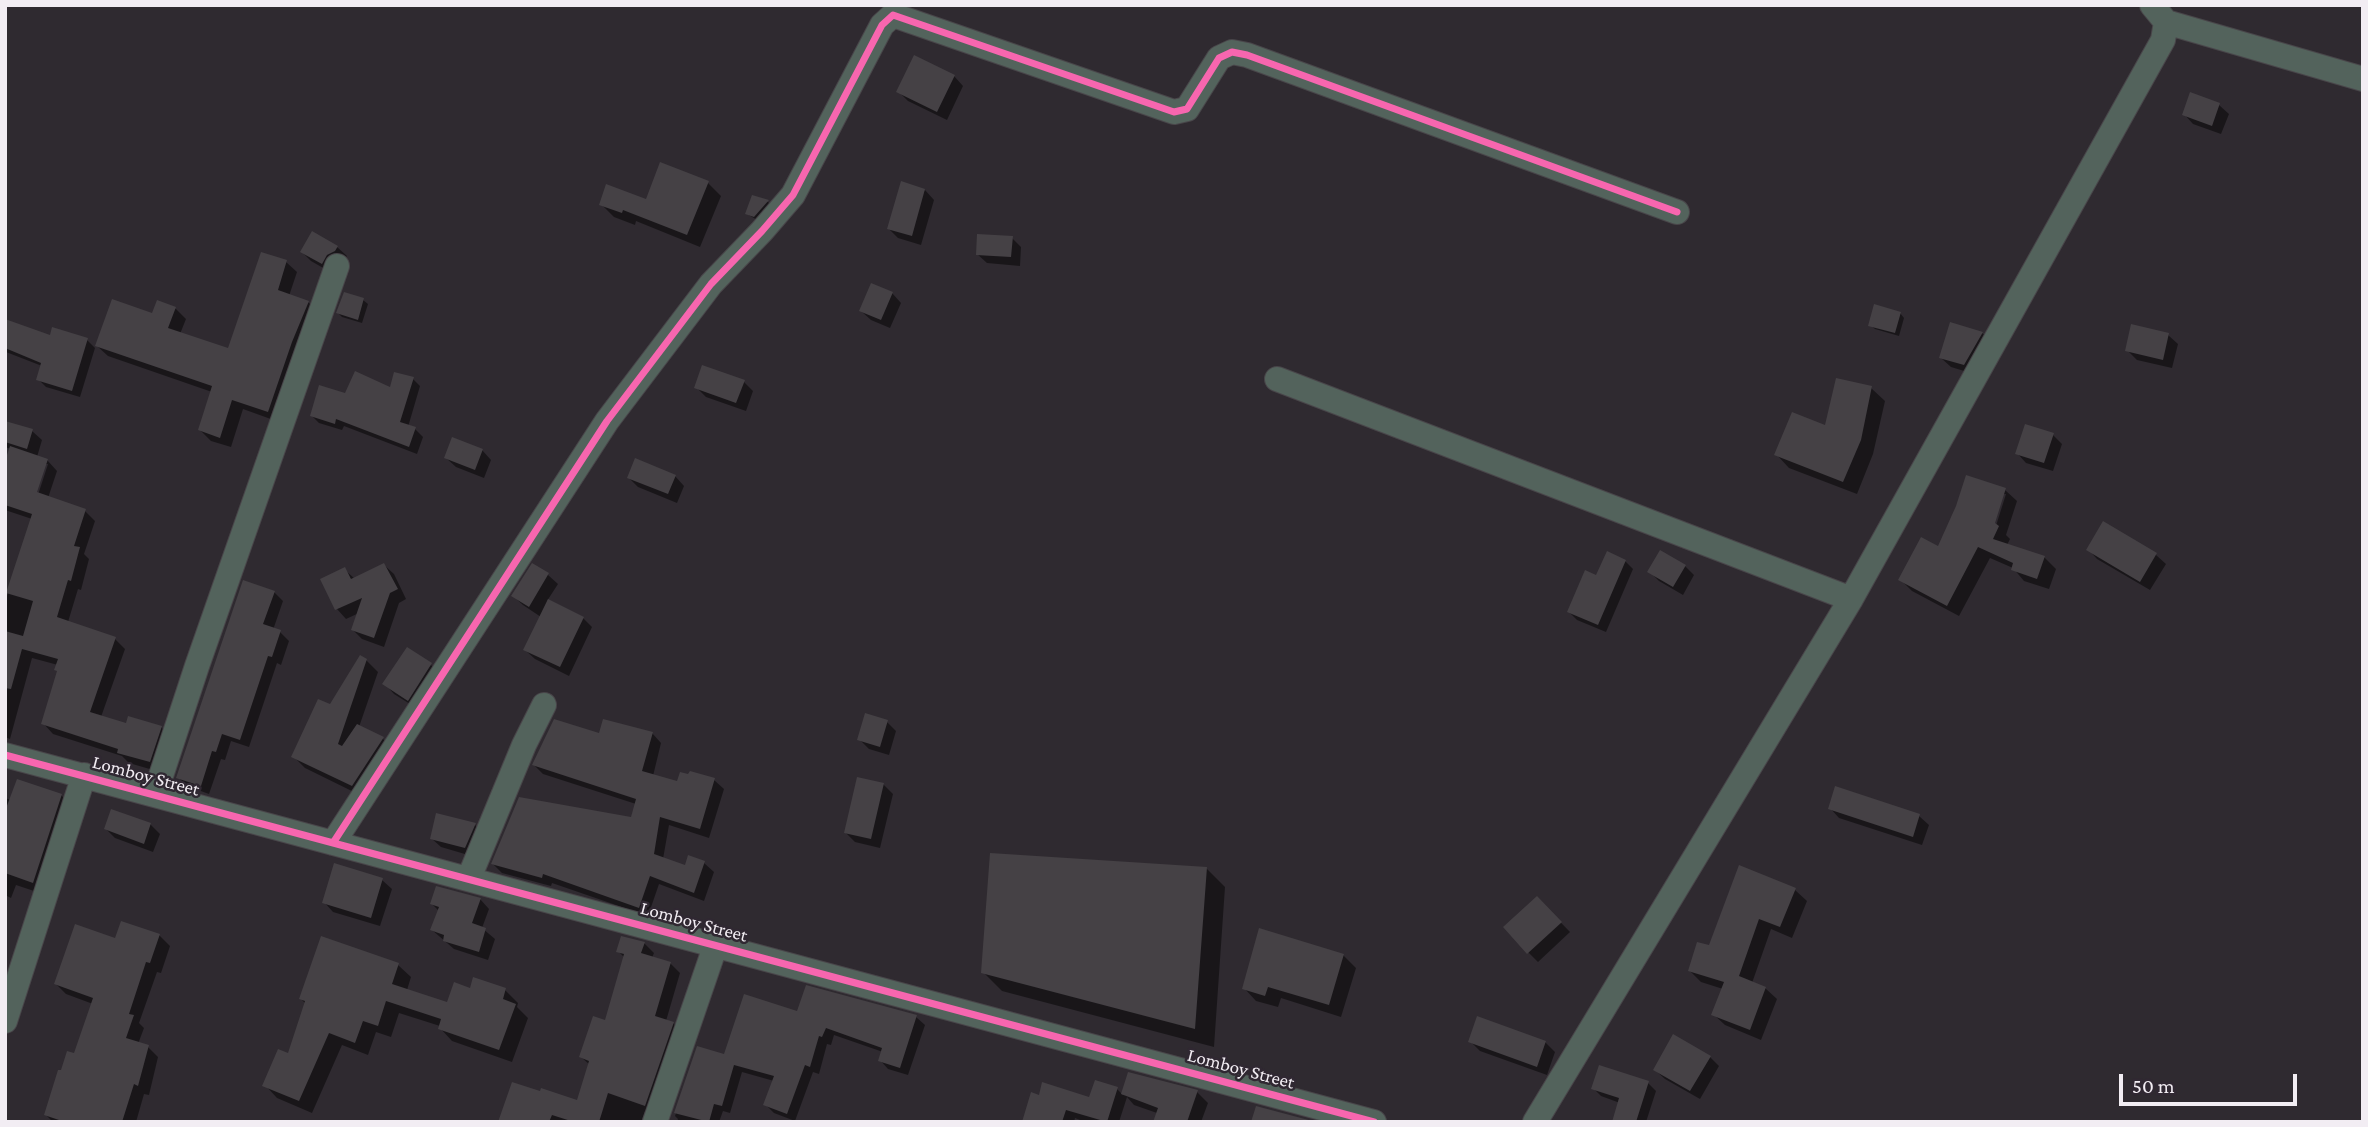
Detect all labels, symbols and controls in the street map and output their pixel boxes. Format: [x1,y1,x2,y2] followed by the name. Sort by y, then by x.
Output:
[90,751,202,801] street label: Lomboy Street
[638,897,750,947] street label: Lomboy Street
[1185,1044,1297,1094] street label: Lomboy Street
[2123,1060,2302,1104] scale bar
[2132,1074,2175,1098] text: 50 m

